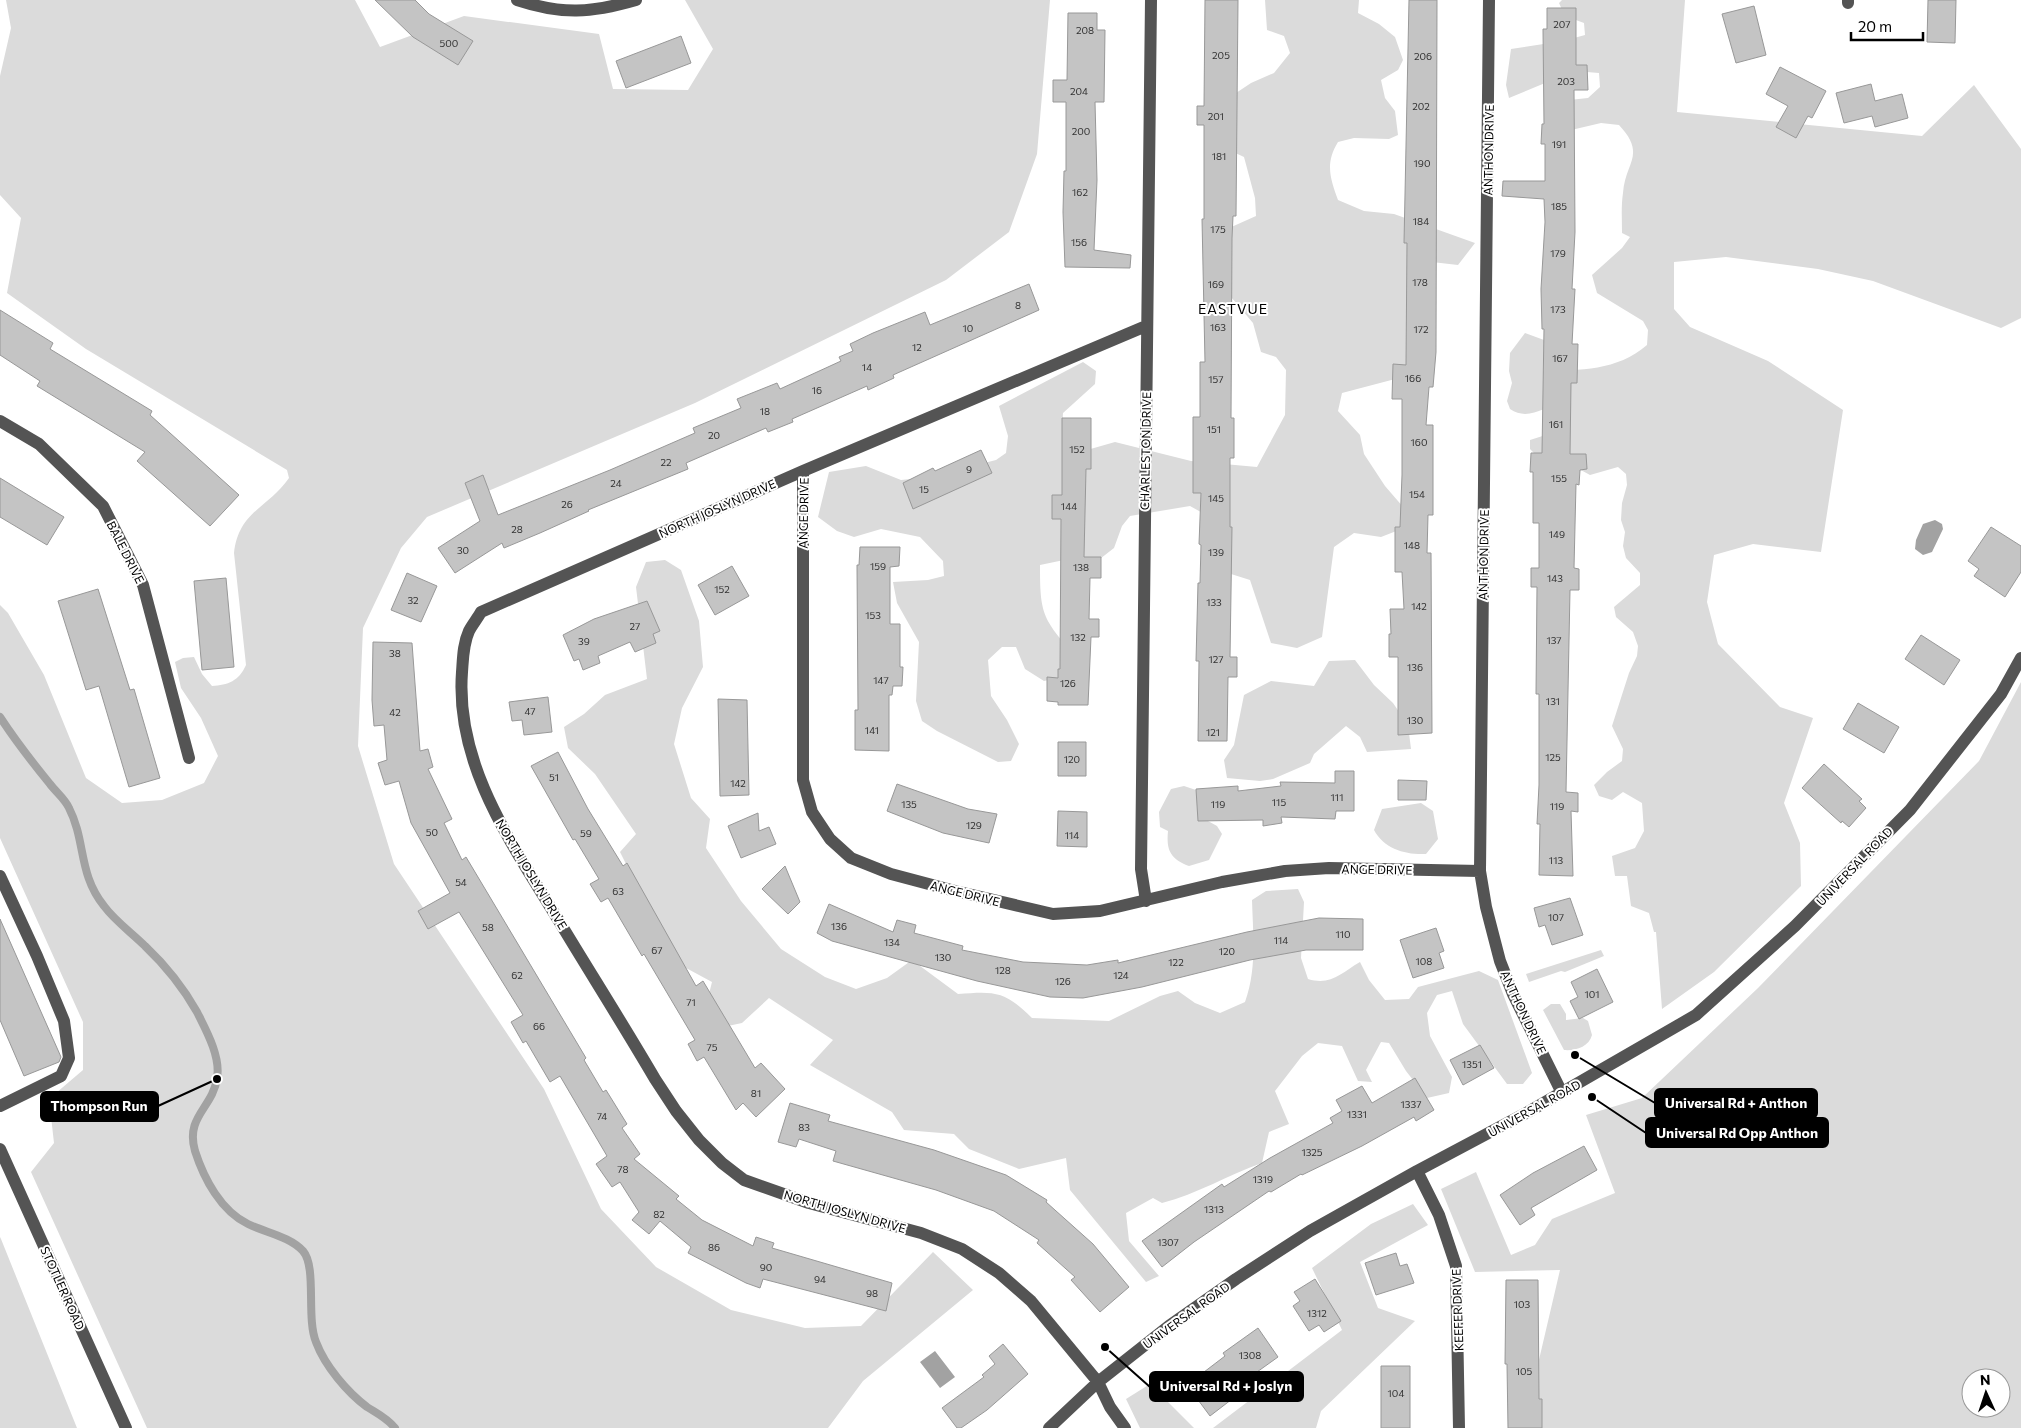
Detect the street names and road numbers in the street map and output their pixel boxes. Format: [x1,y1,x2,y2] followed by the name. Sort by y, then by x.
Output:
[1480,105,1496,195] street label: ANTHON DRIVE
[1137,392,1153,510] street label: CHARLESTON DRIVE
[656,476,778,541] street label: NORTH JOSLYN DRIVE
[795,477,811,549] street label: ANGE DRIVE
[1475,510,1491,600] street label: ANTHON DRIVE
[104,519,148,585] street label: BALE DRIVE
[493,816,571,932] street label: NORTH JOSLYN DRIVE
[1813,824,1895,908] street label: UNIVERSAL ROAD
[1341,861,1413,877] street label: ANGE DRIVE
[929,878,1001,908] street label: ANGE DRIVE
[1498,968,1550,1056] street label: ANTHON DRIVE
[1485,1077,1583,1139] street label: UNIVERSAL ROAD
[782,1187,908,1236] street label: NORTH JOSLYN DRIVE
[38,1244,88,1332] street label: STOTLER ROAD
[1449,1269,1465,1351] street label: KEEFER DRIVE
[1140,1279,1232,1351] street label: UNIVERSAL ROAD

